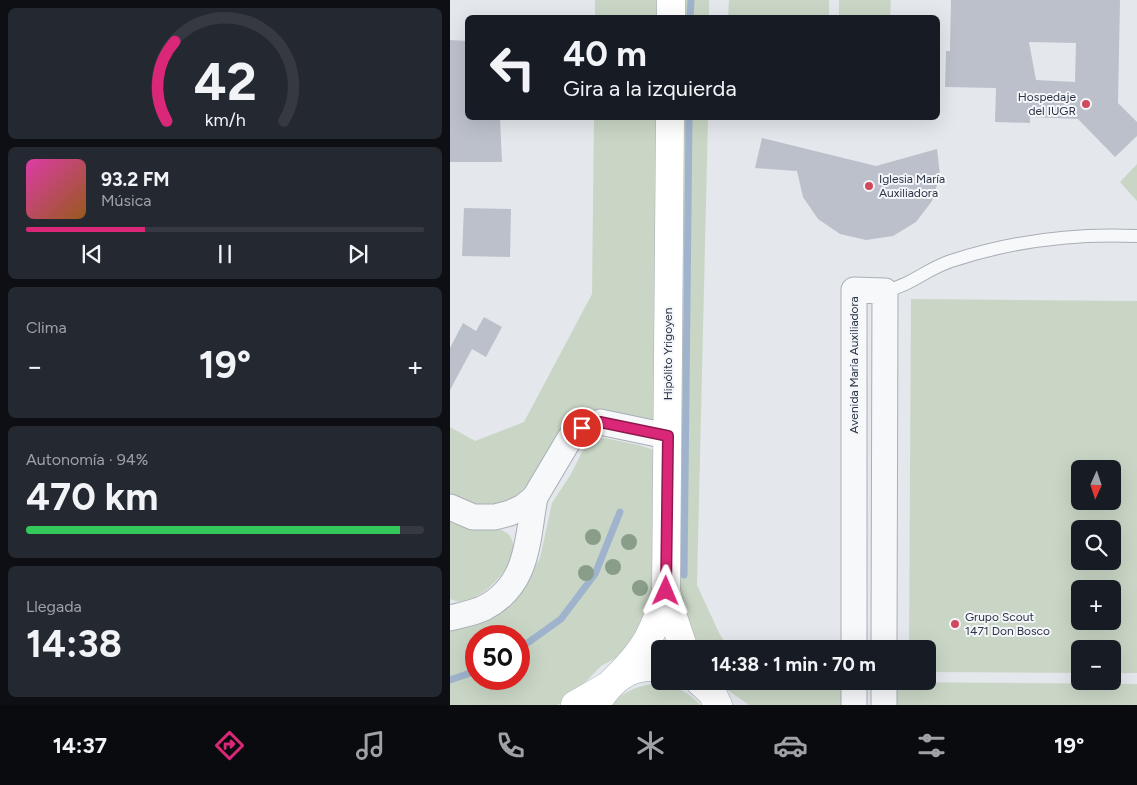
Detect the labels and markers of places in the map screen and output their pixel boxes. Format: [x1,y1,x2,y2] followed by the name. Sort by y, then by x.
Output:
[1018,90,1076,118] place label: Hospedaje del IUGR
[1080,98,1092,110] marker: Hospedaje del IUGR
[879,172,945,200] place label: Iglesia María Auxiliadora
[863,180,875,192] marker: Iglesia María Auxiliadora
[561,407,603,449] pin
[965,610,1050,638] place label: Grupo Scout 1471 Don Bosco
[949,618,961,630] marker: Grupo Scout 1471 Don Bosco

